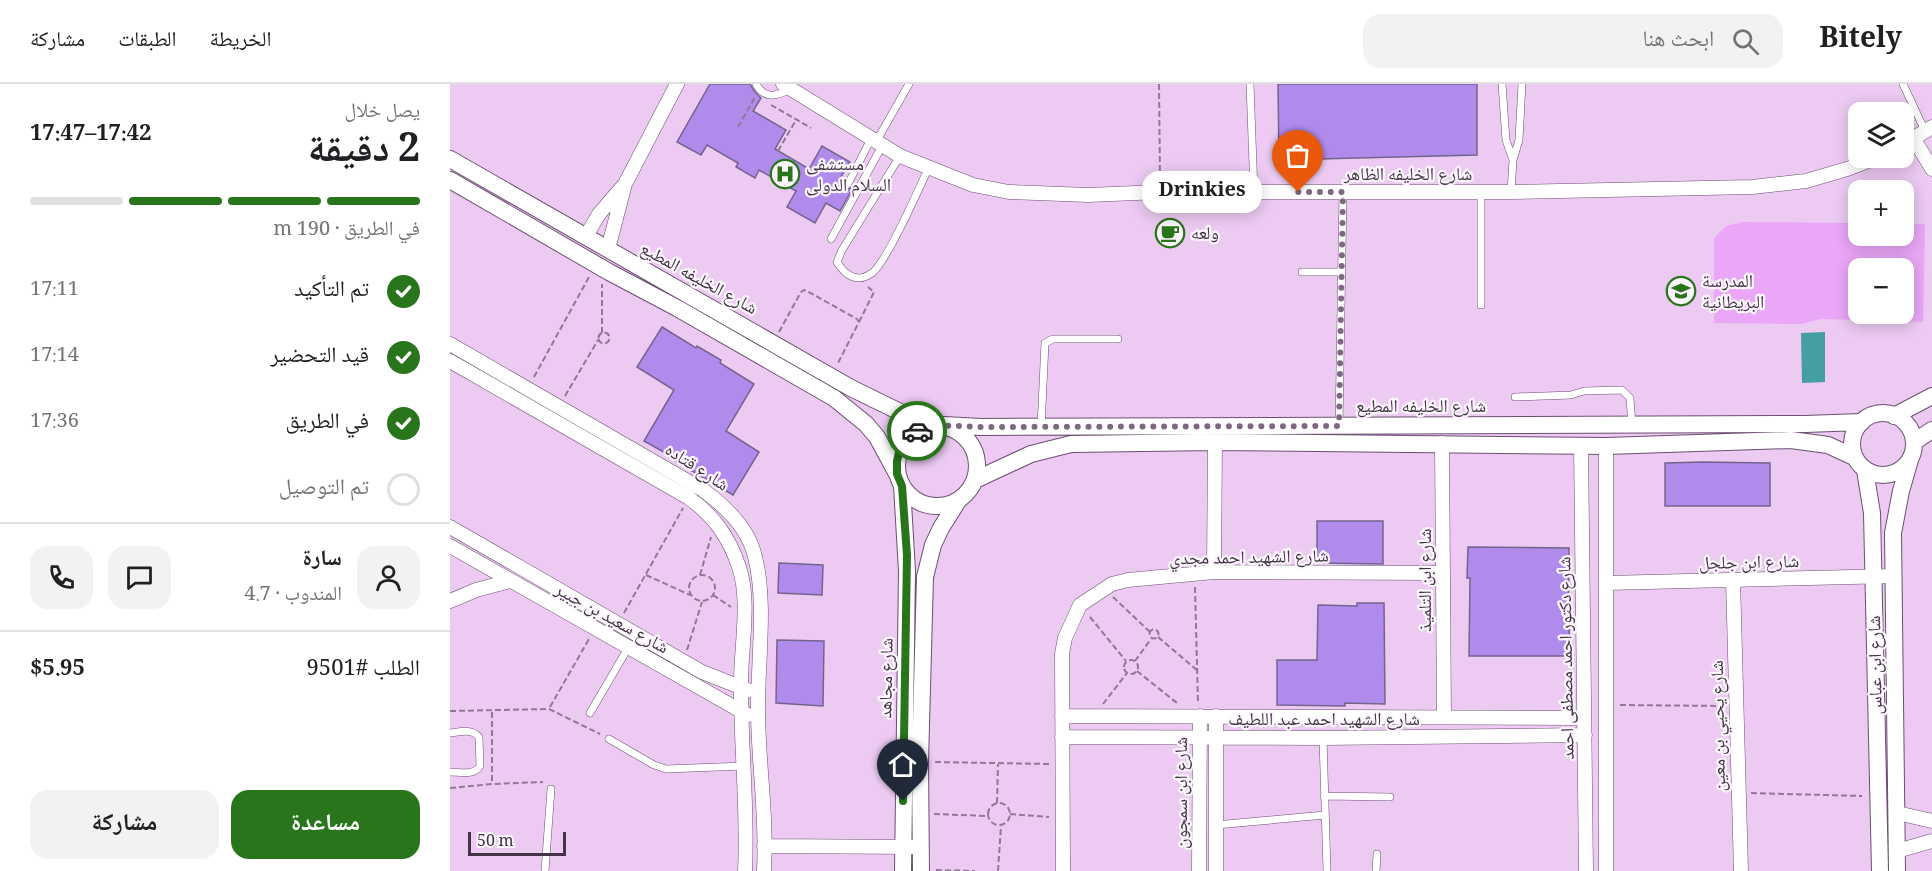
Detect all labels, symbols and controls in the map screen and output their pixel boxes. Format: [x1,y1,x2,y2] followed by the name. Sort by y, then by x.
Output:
[1363,14,1783,68] search box
[1819,17,1902,65] text: Bitely
[1642,22,1714,60] text: ابحث هنا
[30,24,85,59] text: مشاركة
[118,24,177,59] text: الطبقات
[210,24,271,59] text: الخريطة
[1729,25,1762,58] icon: search
[345,96,420,130] text: يصل خلال
[1848,102,1914,324] map controls
[1848,102,1914,168] button: layers
[30,116,151,154] text: 17:42–17:47
[308,119,420,186] text: 2 دقيقة
[1272,130,1323,192] pin
[1281,139,1314,172] icon: bag
[806,151,891,202] place label: مستشفى السلام الدولى
[769,158,801,190] hospital icon: مستشفى السلام الدولى
[1343,161,1472,191] street label: شارع الخليفه الظاهر
[1142,171,1262,213] callout: Drinkies
[1158,175,1246,209] text: Drinkies
[1848,180,1914,246] button: +
[273,214,420,248] text: في الطريق · 190 m
[1154,217,1186,249] cafe icon: ولعه
[1191,220,1219,250] place label: ولعه
[634,235,762,324] street label: شارع الخليفه المطيع
[1848,258,1914,324] button: −
[1702,268,1764,319] place label: المدرسة البريطانية
[294,272,369,310] text: تم التأكيد
[30,274,79,308] text: 17:11
[387,275,420,308] icon: check
[1665,275,1697,307] school or university icon: المدرسة البريطانية
[270,338,369,376] text: قيد التحضير
[30,340,79,374] text: 17:14
[387,341,420,374] icon: check
[1356,393,1486,423] street label: شارع الخليفه المطيع
[887,401,947,461] courier
[285,404,369,442] text: في الطريق
[30,406,79,440] text: 17:36
[387,407,420,440] icon: check
[901,415,934,448] icon: car
[658,437,734,501] street label: شارع قتاده
[279,470,369,508] text: تم التوصيل
[1412,528,1442,632] street label: شارع ابن التلميذ
[303,541,342,579] text: سارة
[1169,543,1329,575] street label: شارع الشهيد احمد مجدي
[30,546,93,609] button: phone
[108,546,171,609] button: chat
[357,546,420,609] button: person
[1699,548,1799,580] street label: شارع ابن جلجل
[1551,556,1585,760] street label: شارع دكتور احمد مصطفى احمد
[548,576,674,664] street label: شارع سعيد بن جبير
[244,579,342,613] text: المندوب · 4.7
[1861,615,1893,715] street label: شارع ابن عباس
[872,637,904,719] street label: شارع مجاهد
[30,651,85,689] text: $5.95
[307,651,420,689] text: الطلب #9501
[1704,660,1736,792] street label: شارع يحيي بن معين
[1228,706,1420,736] street label: شارع الشهيد احمد عبد اللطيف
[1168,737,1198,849] street label: شارع ابن سمجون
[877,739,928,801] pin
[886,748,919,781] icon: home
[30,790,219,859] button: مشاركة
[231,790,420,859] button: مساعدة
[468,829,566,856] scale bar
[477,829,514,856] text: 50 m

